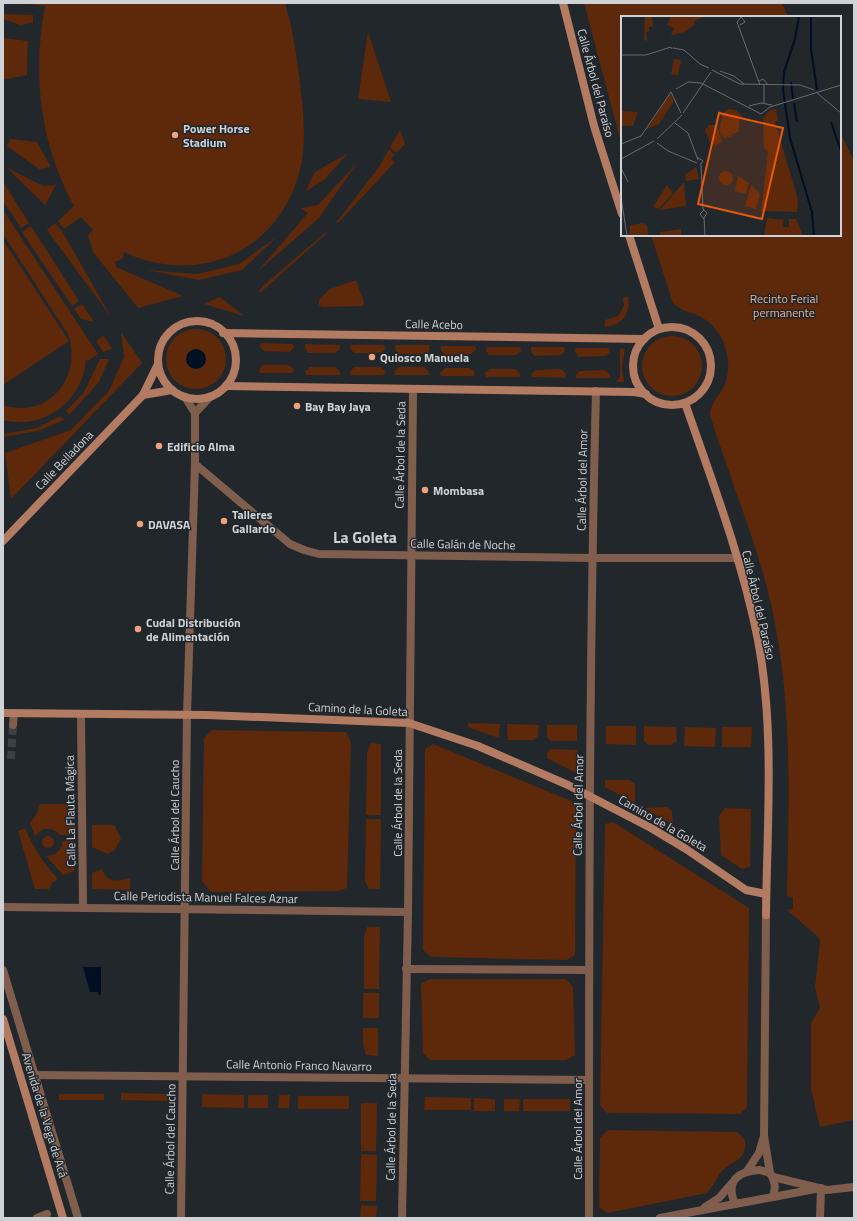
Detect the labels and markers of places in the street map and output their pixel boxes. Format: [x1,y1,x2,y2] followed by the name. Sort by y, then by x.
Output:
[183,119,250,152] place label: Power Horse Stadium
[170,130,180,140] marker: Power Horse Stadium
[380,348,469,367] place label: Quiosco Manuela
[367,352,377,362] marker: Quiosco Manuela
[305,397,371,416] place label: Bay Bay Jaya
[292,401,302,411] marker: Bay Bay Jaya
[167,437,235,456] place label: Edificio Alma
[154,441,164,451] marker: Edificio Alma
[433,481,484,500] place label: Mombasa
[420,485,430,495] marker: Mombasa
[232,505,276,538] place label: Talleres Gallardo
[148,515,191,534] place label: DAVASA
[219,516,229,526] marker: Talleres Gallardo
[135,519,145,529] marker: DAVASA
[146,613,241,646] place label: Cudal Distribución de Alimentación
[133,624,143,634] marker: Cudal Distribución de Alimentación

